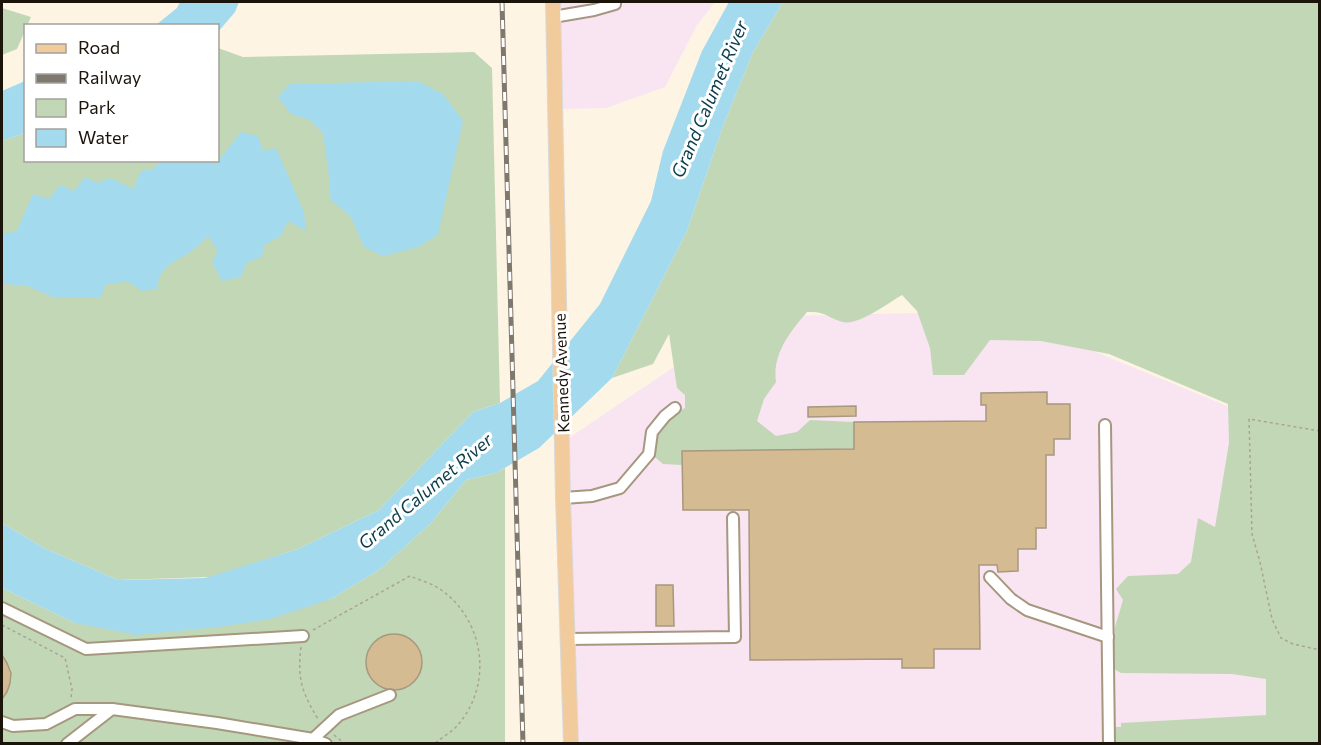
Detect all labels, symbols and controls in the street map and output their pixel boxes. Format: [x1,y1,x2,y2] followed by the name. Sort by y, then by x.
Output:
[666,16,752,181] water label: Grand Calumet River
[24,24,219,162] legend
[78,36,120,58] text: Road
[78,66,141,88] text: Railway
[78,96,116,118] text: Park
[78,126,129,148] text: Water
[549,313,573,433] street label: Kennedy Avenue
[353,428,497,554] water label: Grand Calumet River

